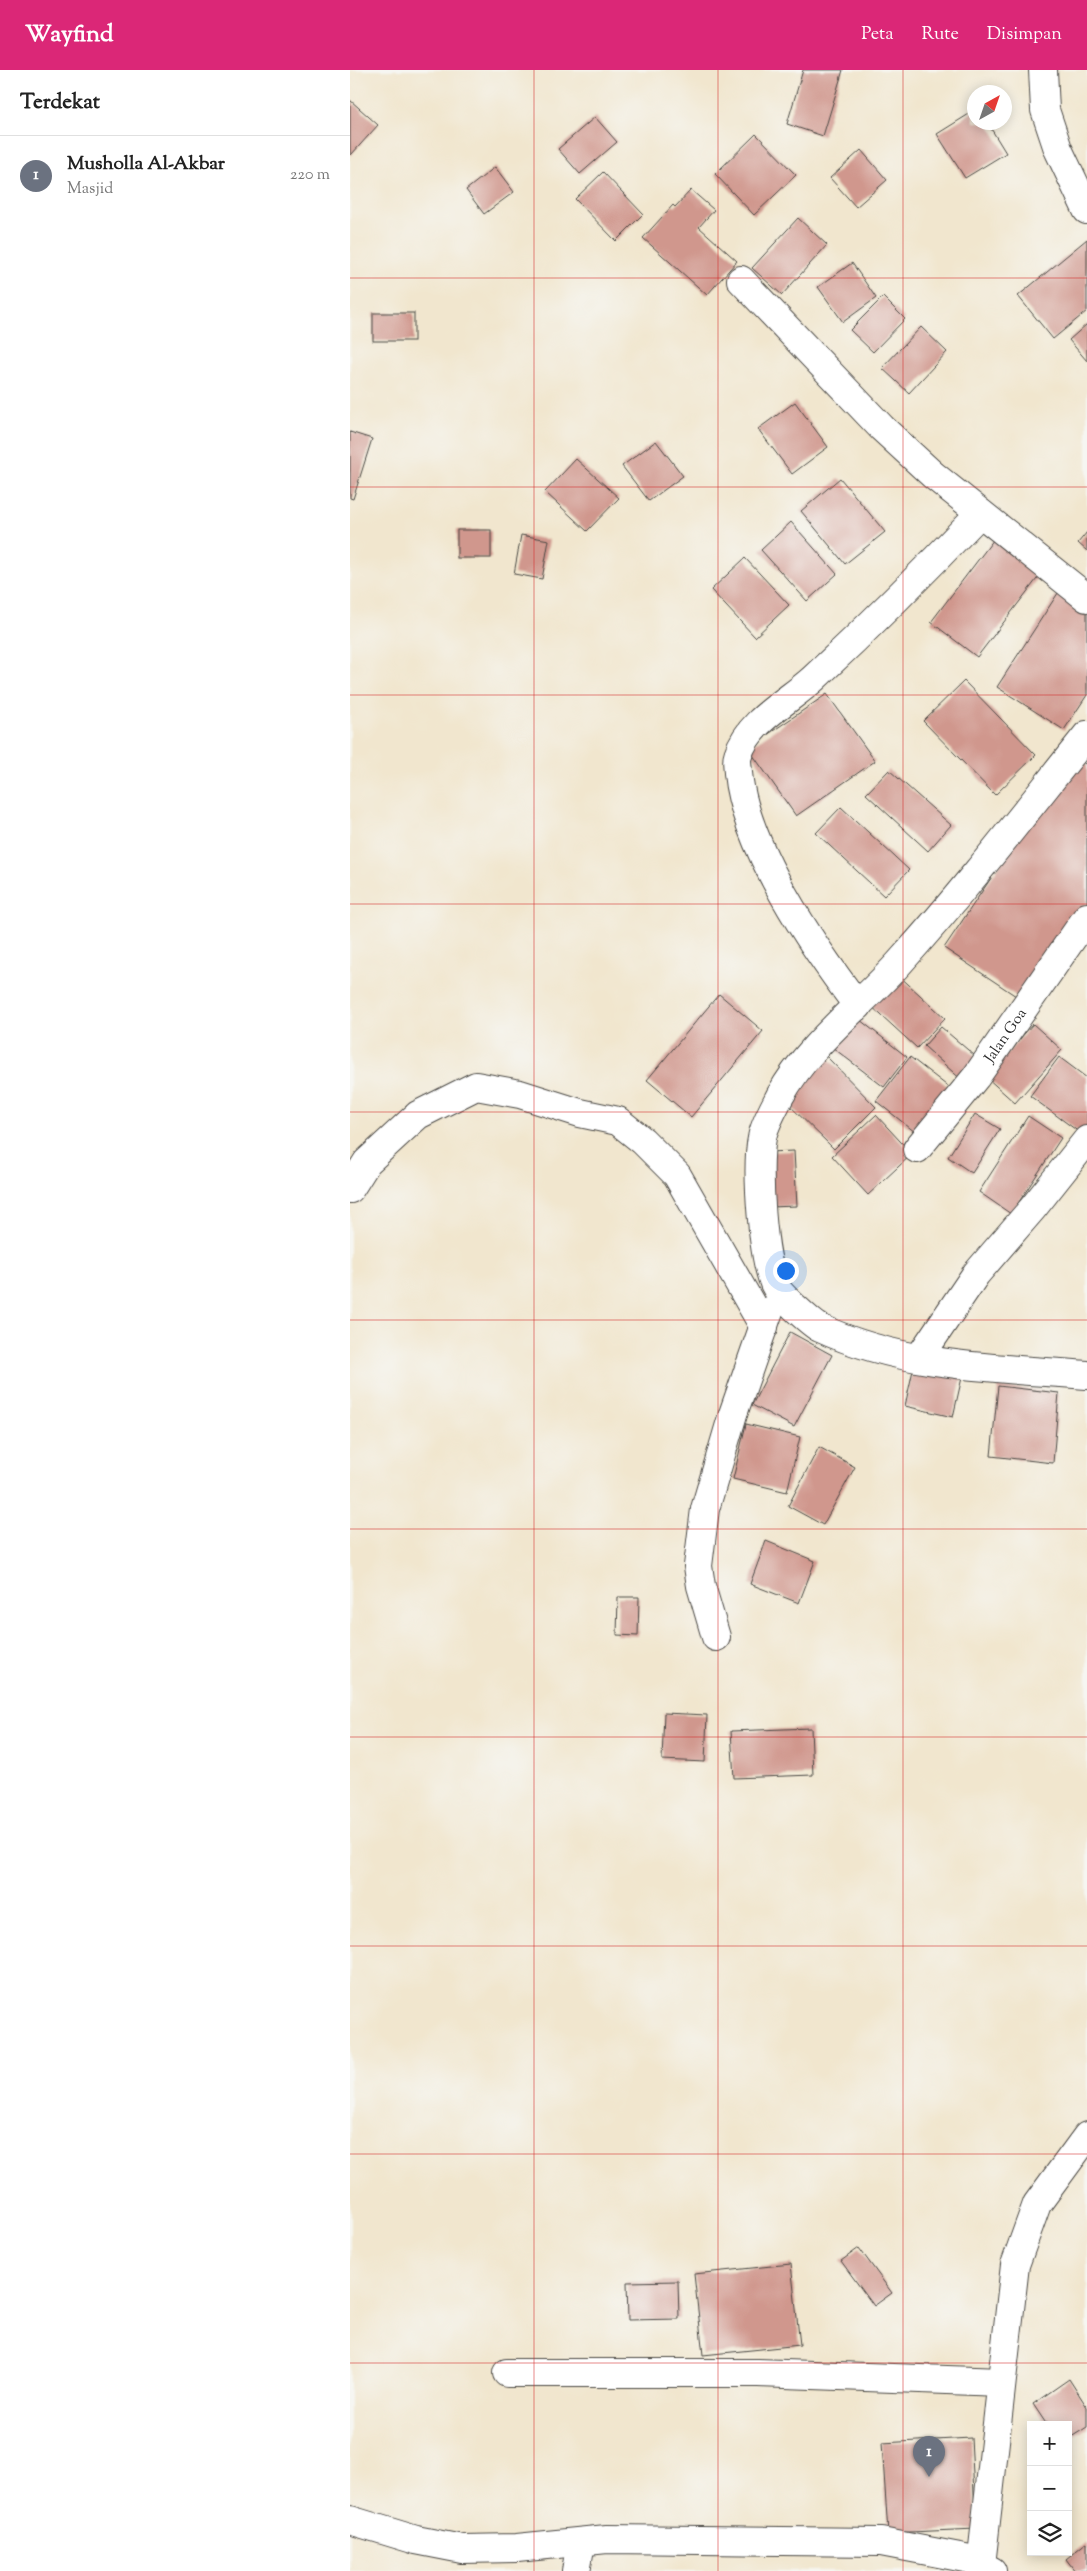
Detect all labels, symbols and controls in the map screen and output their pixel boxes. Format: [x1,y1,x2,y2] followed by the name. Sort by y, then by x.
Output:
[25,18,113,52] text: Wayfind
[861,22,893,48] text: Peta
[921,22,959,48] text: Rute
[987,22,1062,48] text: Disimpan
[967,85,1012,130] north arrow
[20,88,100,118] text: Terdekat
[67,151,225,178] text: Musholla Al-Akbar
[33,164,39,187] text: 1
[290,164,330,187] text: 220 m
[67,178,113,201] text: Masjid
[979,1005,1033,1068] street label: Jalan Goa
[773,1258,799,1284] your location
[1027,2421,1072,2556] map controls
[1027,2421,1072,2466] button: +
[913,2436,945,2477] pin: 1
[1027,2466,1072,2511] button: −
[1027,2511,1072,2556] button: layers

